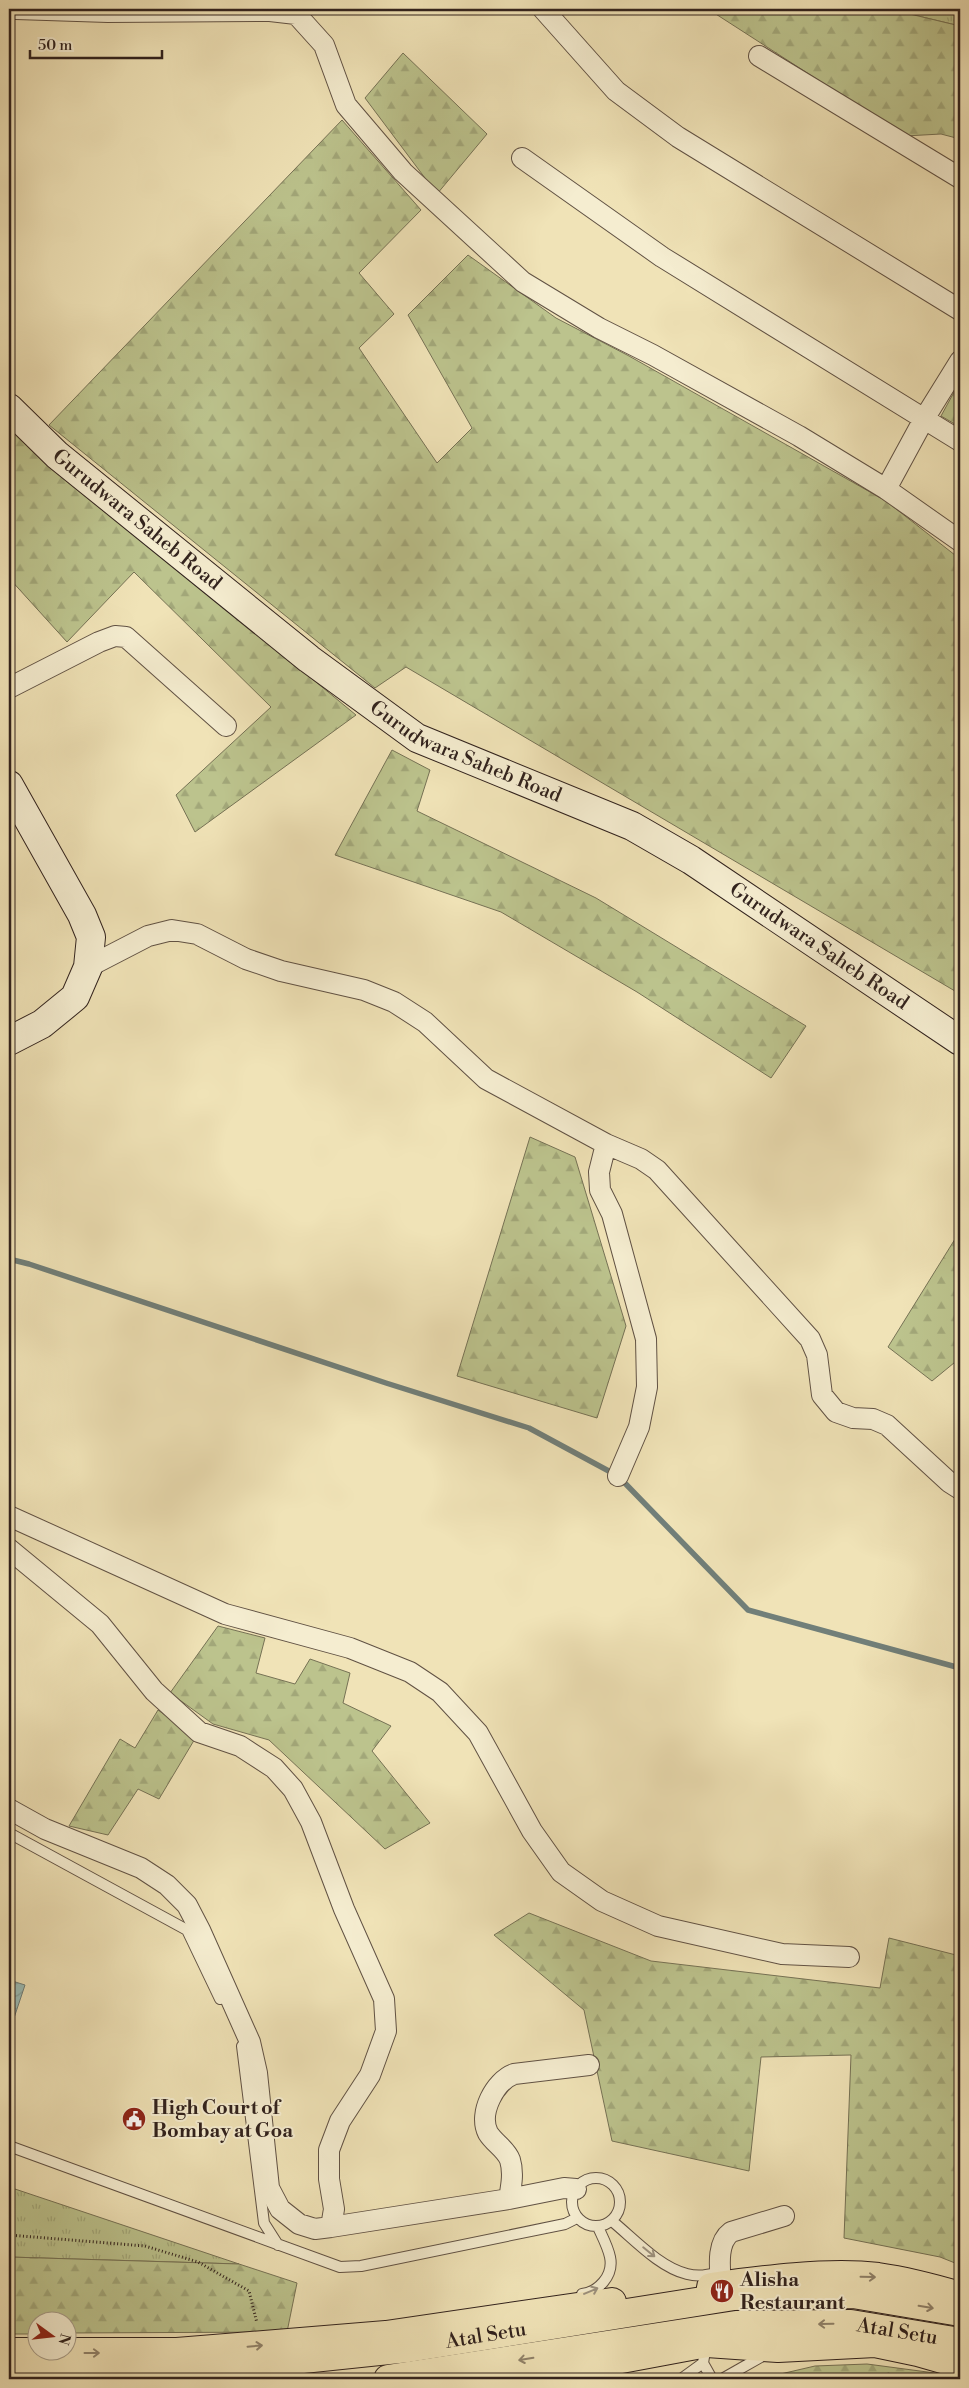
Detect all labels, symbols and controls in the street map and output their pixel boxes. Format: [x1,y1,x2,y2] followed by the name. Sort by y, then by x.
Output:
[30,28,162,60] scale bar
[38,36,72,55] text: 50 m
[47,444,227,596] street label: Gurudwara Saheb Road
[365,695,566,809] street label: Gurudwara Saheb Road
[725,877,914,1016] street label: Gurudwara Saheb Road
[152,2096,293,2144] place label: High Court of Bombay at Goa
[121,2106,147,2132] public building icon: High Court of Bombay at Goa
[643,2246,656,2257] one-way arrow
[739,2268,846,2316] place label: Alisha Restaurant
[859,2272,875,2282] one-way arrow
[709,2278,735,2304] restaurant icon: Alisha Restaurant
[583,2286,598,2295] one-way arrow
[918,2302,934,2312] one-way arrow
[28,2310,78,2360] north arrow
[854,2313,940,2351] street label: Atal Setu
[443,2317,529,2354] street label: Atal Setu
[818,2319,834,2329] one-way arrow
[53,2331,74,2347] text: N
[246,2341,262,2351] one-way arrow
[84,2348,100,2358] one-way arrow
[518,2354,534,2364] one-way arrow

